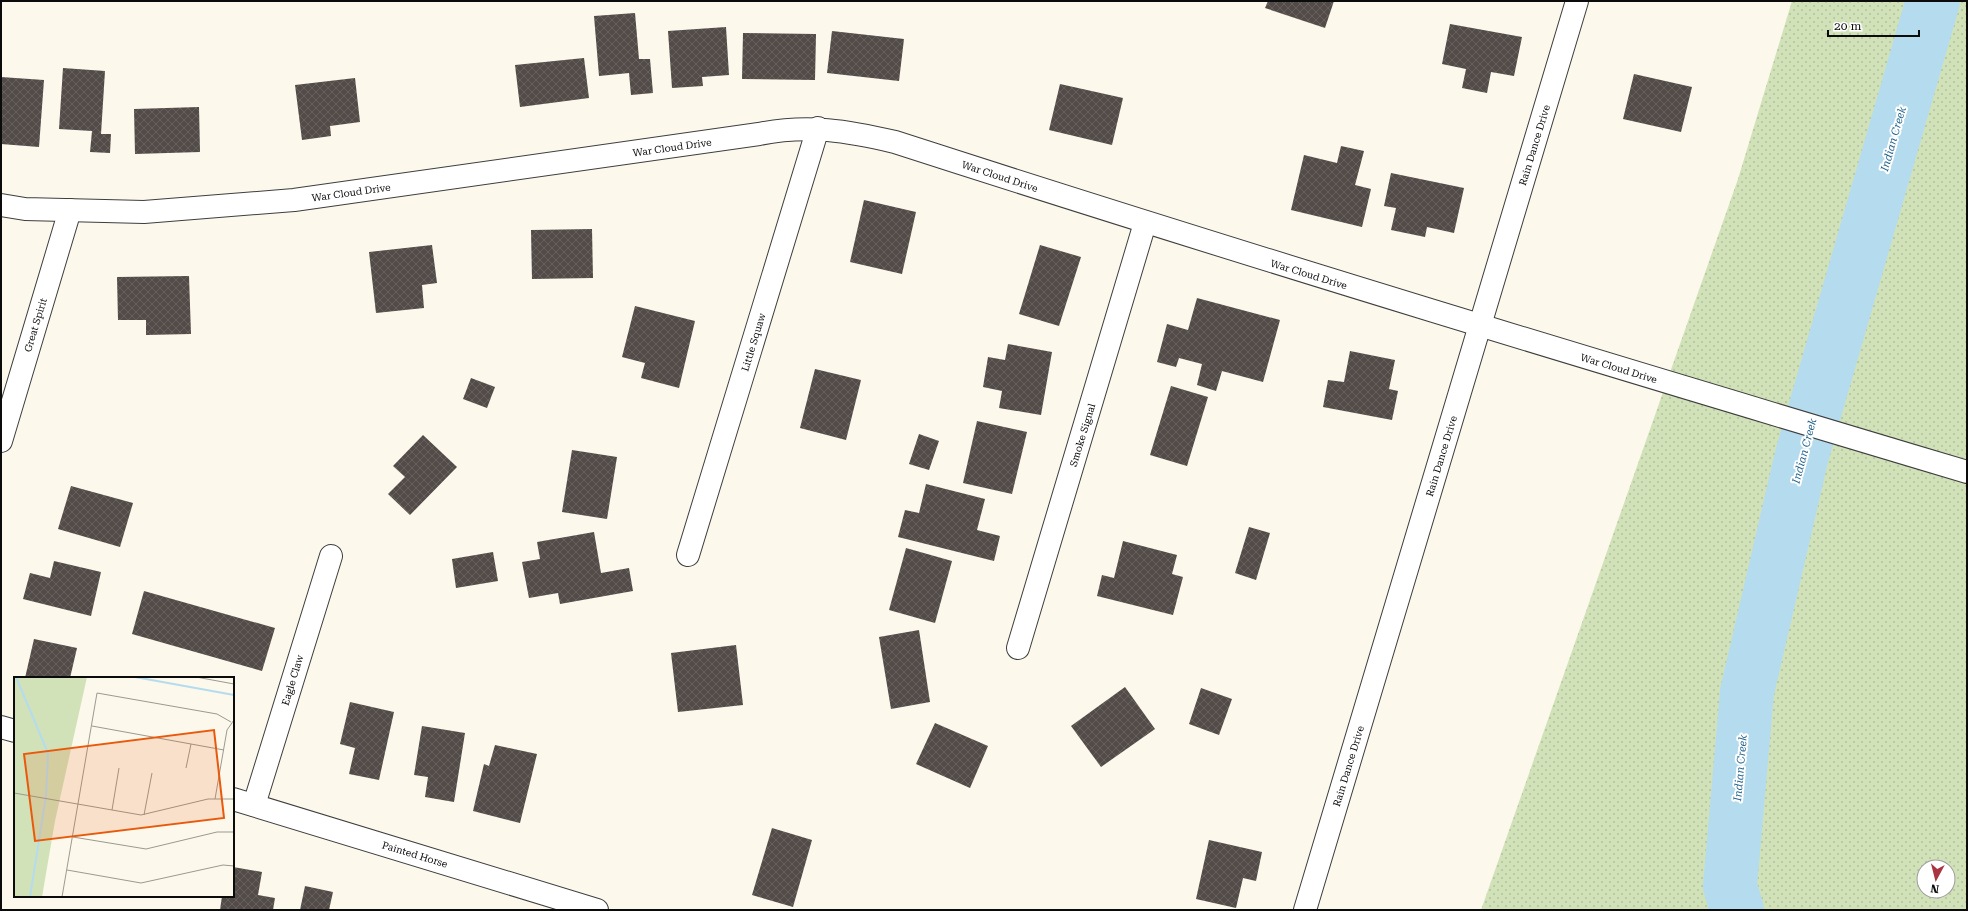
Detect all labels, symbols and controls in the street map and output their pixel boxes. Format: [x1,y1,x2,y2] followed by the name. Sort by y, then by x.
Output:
[1828,12,1919,38] scale bar
[1834,19,1861,33] text: 20 m
[1517,103,1552,187] street label: Rain Dance Drive
[1878,105,1909,174] water label: Indian Creek
[632,136,713,158] street label: War Cloud Drive
[960,159,1040,194] street label: War Cloud Drive
[311,181,392,203] street label: War Cloud Drive
[1269,258,1349,292] street label: War Cloud Drive
[22,297,49,353] street label: Great Spirit
[739,311,768,373] street label: Little Squaw
[1579,352,1659,386] street label: War Cloud Drive
[1068,402,1097,468] street label: Smoke Signal
[1424,414,1459,498] street label: Rain Dance Drive
[1789,417,1819,486] water label: Indian Creek
[280,653,306,707] street label: Eagle Claw
[14,677,234,897] inset map
[1331,724,1366,808] street label: Rain Dance Drive
[1731,734,1750,803] water label: Indian Creek
[381,839,449,870] street label: Painted Horse
[1916,859,1956,899] north arrow
[1929,881,1940,895] text: N

